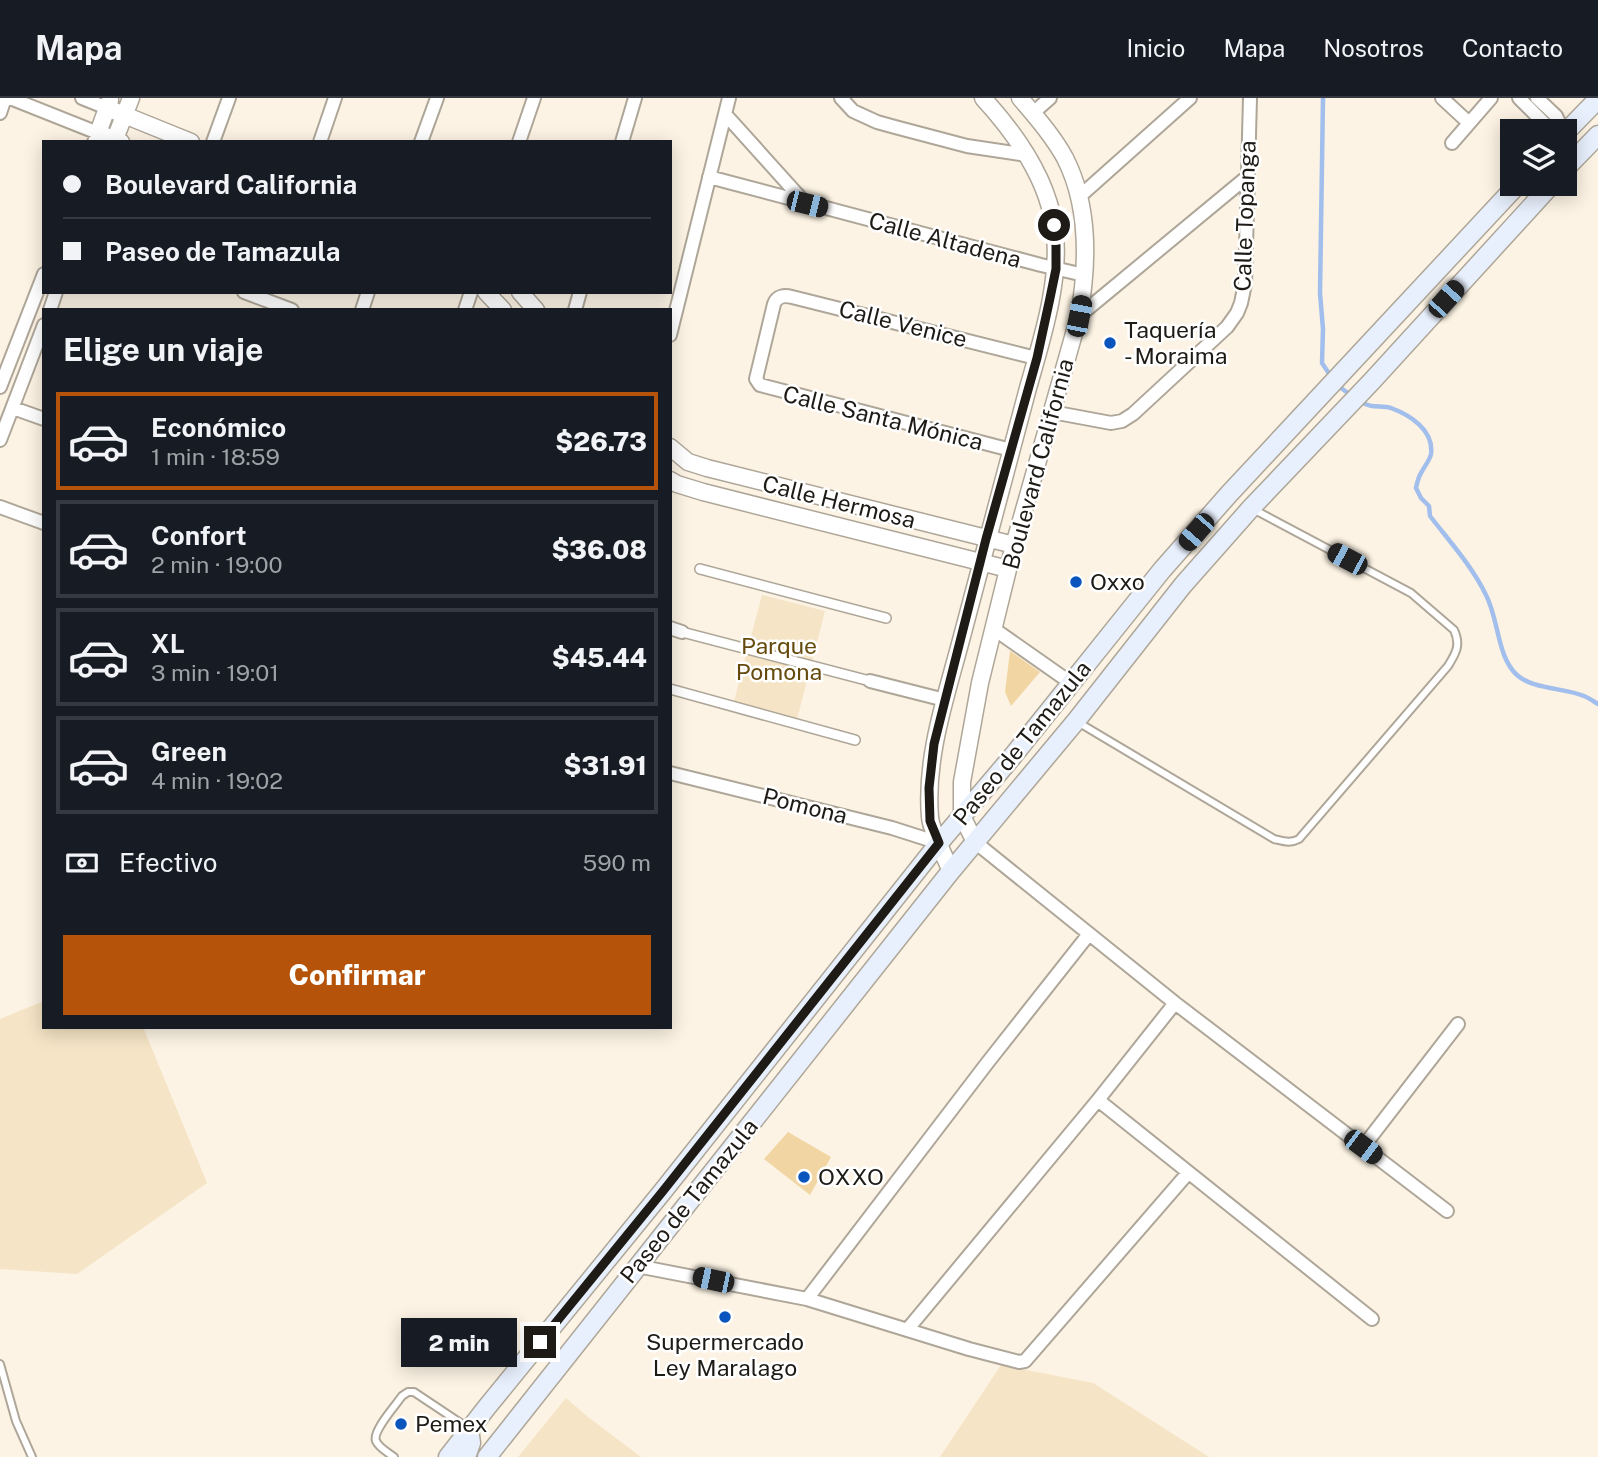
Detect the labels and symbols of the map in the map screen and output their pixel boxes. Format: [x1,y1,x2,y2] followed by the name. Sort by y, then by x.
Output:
[1228,140,1261,292] street label: Calle Topanga
[785,189,830,219] car
[866,206,1024,273] street label: Calle Altadena
[1038,209,1070,241] route start
[1425,276,1468,322] car
[1065,293,1094,339] car
[836,295,970,352] street label: Calle Venice
[1124,316,1227,369] place label: Taquería - Moraima
[1102,335,1118,351] marker: Taquería - Moraima
[996,356,1079,572] street label: Boulevard California
[780,380,986,455] street label: Calle Santa Mónica
[760,469,918,534] street label: Calle Hermosa
[1175,509,1218,555] car
[1324,540,1371,578] car
[1090,568,1145,595] place label: Oxxo
[1068,574,1084,590] marker: Oxxo
[736,632,822,685] park label: Parque Pomona
[947,655,1096,830] street label: Paseo de Tamazula
[760,782,850,829] street label: Pomona
[614,1113,763,1288] street label: Paseo de Tamazula
[1340,1126,1387,1168] car
[818,1163,884,1190] place label: OXXO
[796,1169,812,1185] marker: OXXO
[691,1265,736,1295] car
[717,1309,733,1325] marker: Supermercado Ley Maralago
[400,1318,516,1366] callout: 2 min
[524,1326,556,1358] route end
[646,1328,804,1381] place label: Supermercado Ley Maralago
[415,1410,488,1437] place label: Pemex
[393,1416,409,1432] marker: Pemex

